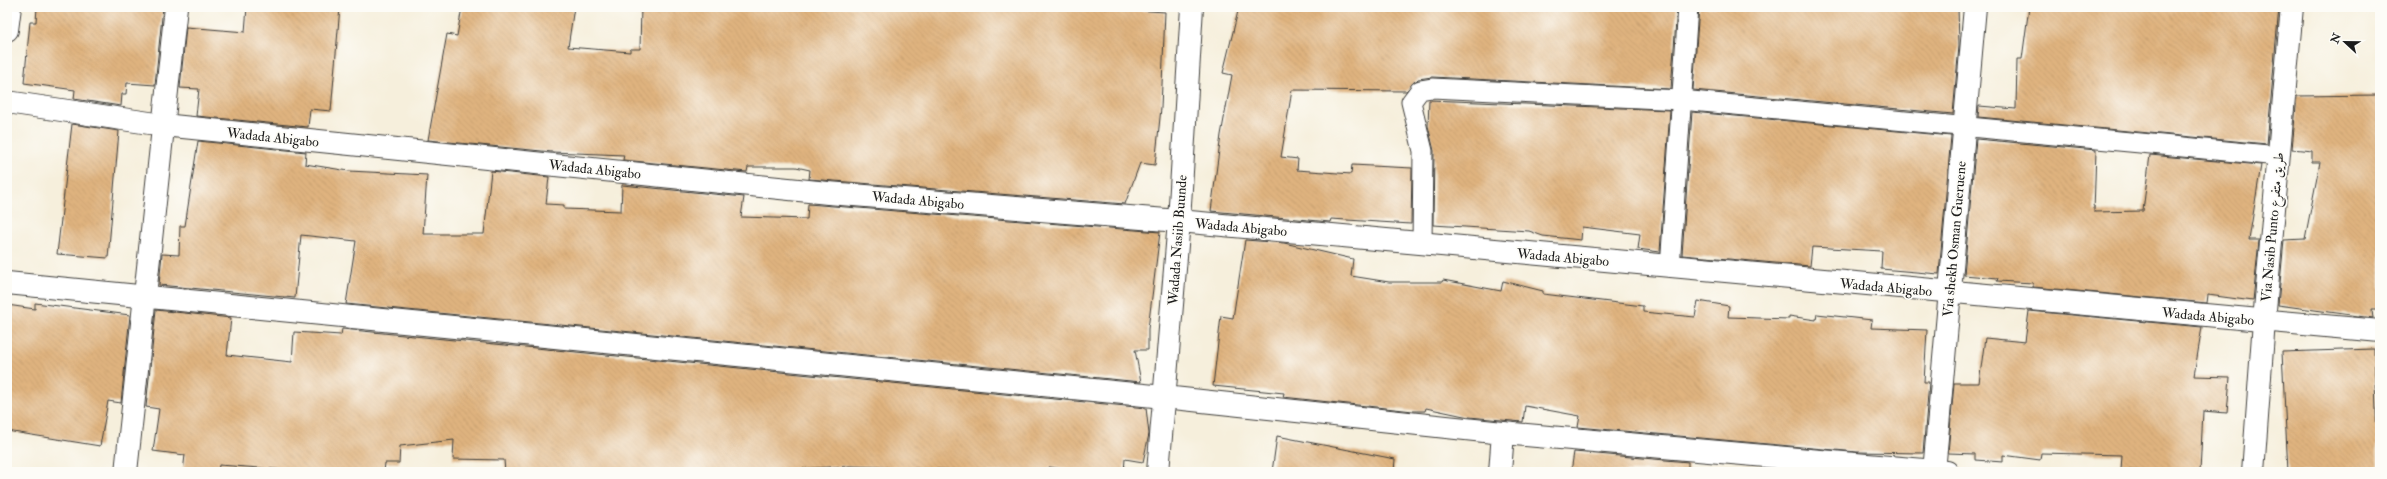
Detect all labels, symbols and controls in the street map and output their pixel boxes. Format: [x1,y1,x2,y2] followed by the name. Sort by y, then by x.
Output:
[2325,22,2365,62] north arrow
[2328,30,2344,46] text: N
[225,124,320,151] street label: Wadada Abigabo
[2257,151,2291,303] street label: Via Nasib Punto طريق متفرع
[547,156,642,183] street label: Wadada Abigabo
[1939,160,1970,318] street label: Via shekh Osman Gueruene
[1164,174,1191,307] street label: Wadada Nasiib Buunde
[870,188,965,213] street label: Wadada Abigabo
[1193,215,1288,240] street label: Wadada Abigabo
[1515,245,1610,270] street label: Wadada Abigabo
[1838,275,1933,300] street label: Wadada Abigabo
[2160,304,2255,329] street label: Wadada Abigabo

